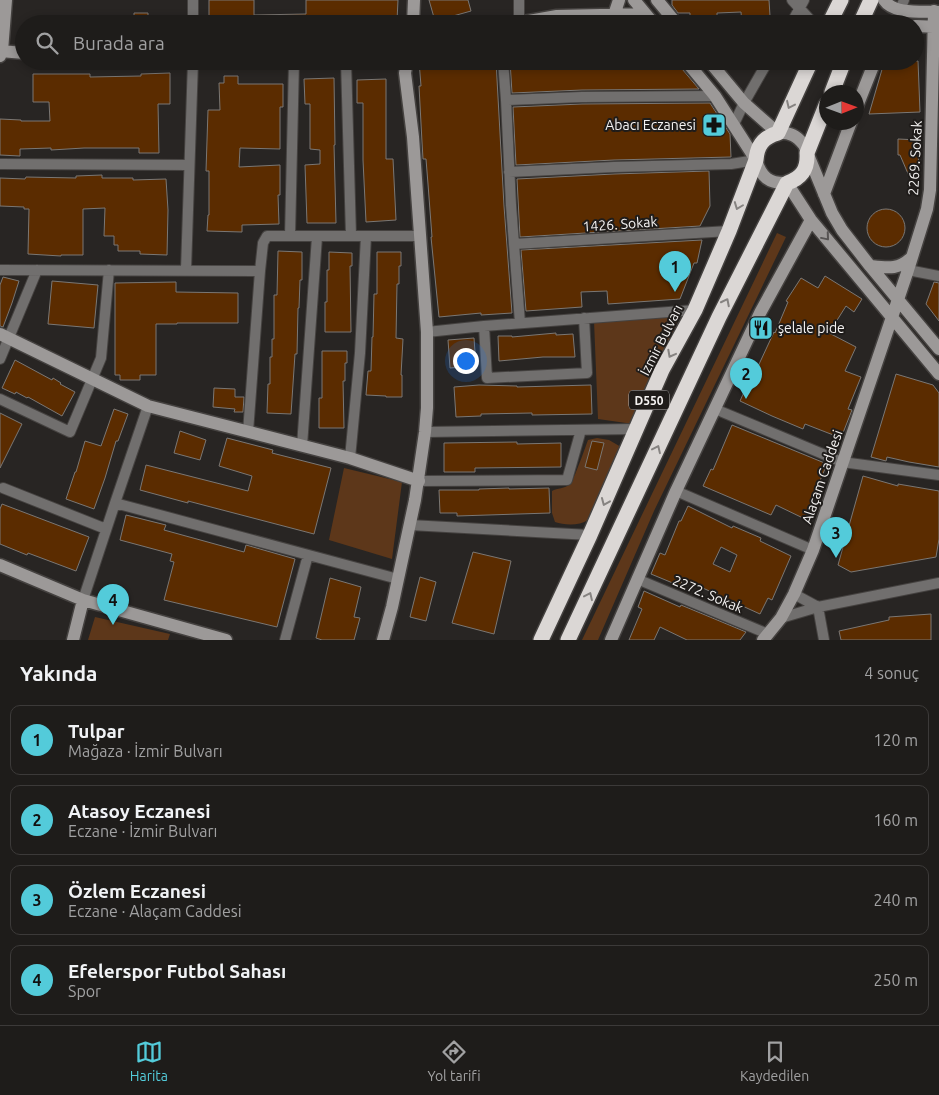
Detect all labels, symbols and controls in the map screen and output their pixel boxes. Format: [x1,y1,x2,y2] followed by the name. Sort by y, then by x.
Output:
[15,15,924,70] search box
[33,29,61,57] icon: search
[73,32,165,54] text: Burada ara
[819,85,864,130] north arrow
[786,100,797,109] one-way arrow
[701,112,727,138] pharmacy icon: Abacı Eczanesi
[605,117,696,133] place label: Abacı Eczanesi
[905,120,925,196] street label: 2269. Sokak
[734,201,744,210] one-way arrow
[582,213,658,235] street label: 1426. Sokak
[820,231,828,240] one-way arrow
[659,251,691,292] pin: 1
[720,298,730,307] one-way arrow
[636,302,686,378] street label: İzmir Bulvarı
[748,315,774,341] restaurant icon: şelale pide
[778,320,845,336] place label: şelale pide
[453,348,479,374] your location
[667,348,677,357] one-way arrow
[730,358,762,399] pin: 2
[629,390,669,410] road number: D550
[798,428,846,526] street label: Alaçam Caddesi
[651,445,662,454] one-way arrow
[600,497,611,506] one-way arrow
[820,517,852,558] pin: 3
[670,572,746,616] street label: 2272. Sokak
[97,584,129,625] pin: 4
[582,592,593,601] one-way arrow
[20,661,97,685] text: Yakında
[864,664,919,682] text: 4 sonuç
[68,720,125,742] text: Tulpar
[32,731,42,749] text: 1
[873,731,918,749] text: 120 m
[68,742,223,760] text: Mağaza · İzmir Bulvarı
[68,800,211,822] text: Atasoy Eczanesi
[32,811,42,829] text: 2
[873,811,918,829] text: 160 m
[68,822,218,840] text: Eczane · İzmir Bulvarı
[68,880,206,902] text: Özlem Eczanesi
[32,891,42,909] text: 3
[873,891,918,909] text: 240 m
[68,902,242,920] text: Eczane · Alaçam Caddesi
[68,960,286,982] text: Efelerspor Futbol Sahası
[32,971,42,989] text: 4
[873,971,918,989] text: 250 m
[68,982,101,1000] text: Spor
[130,1038,168,1084] tab: Harita
[427,1038,481,1084] tab: Yol tarifi
[740,1038,809,1084] tab: Kaydedilen

